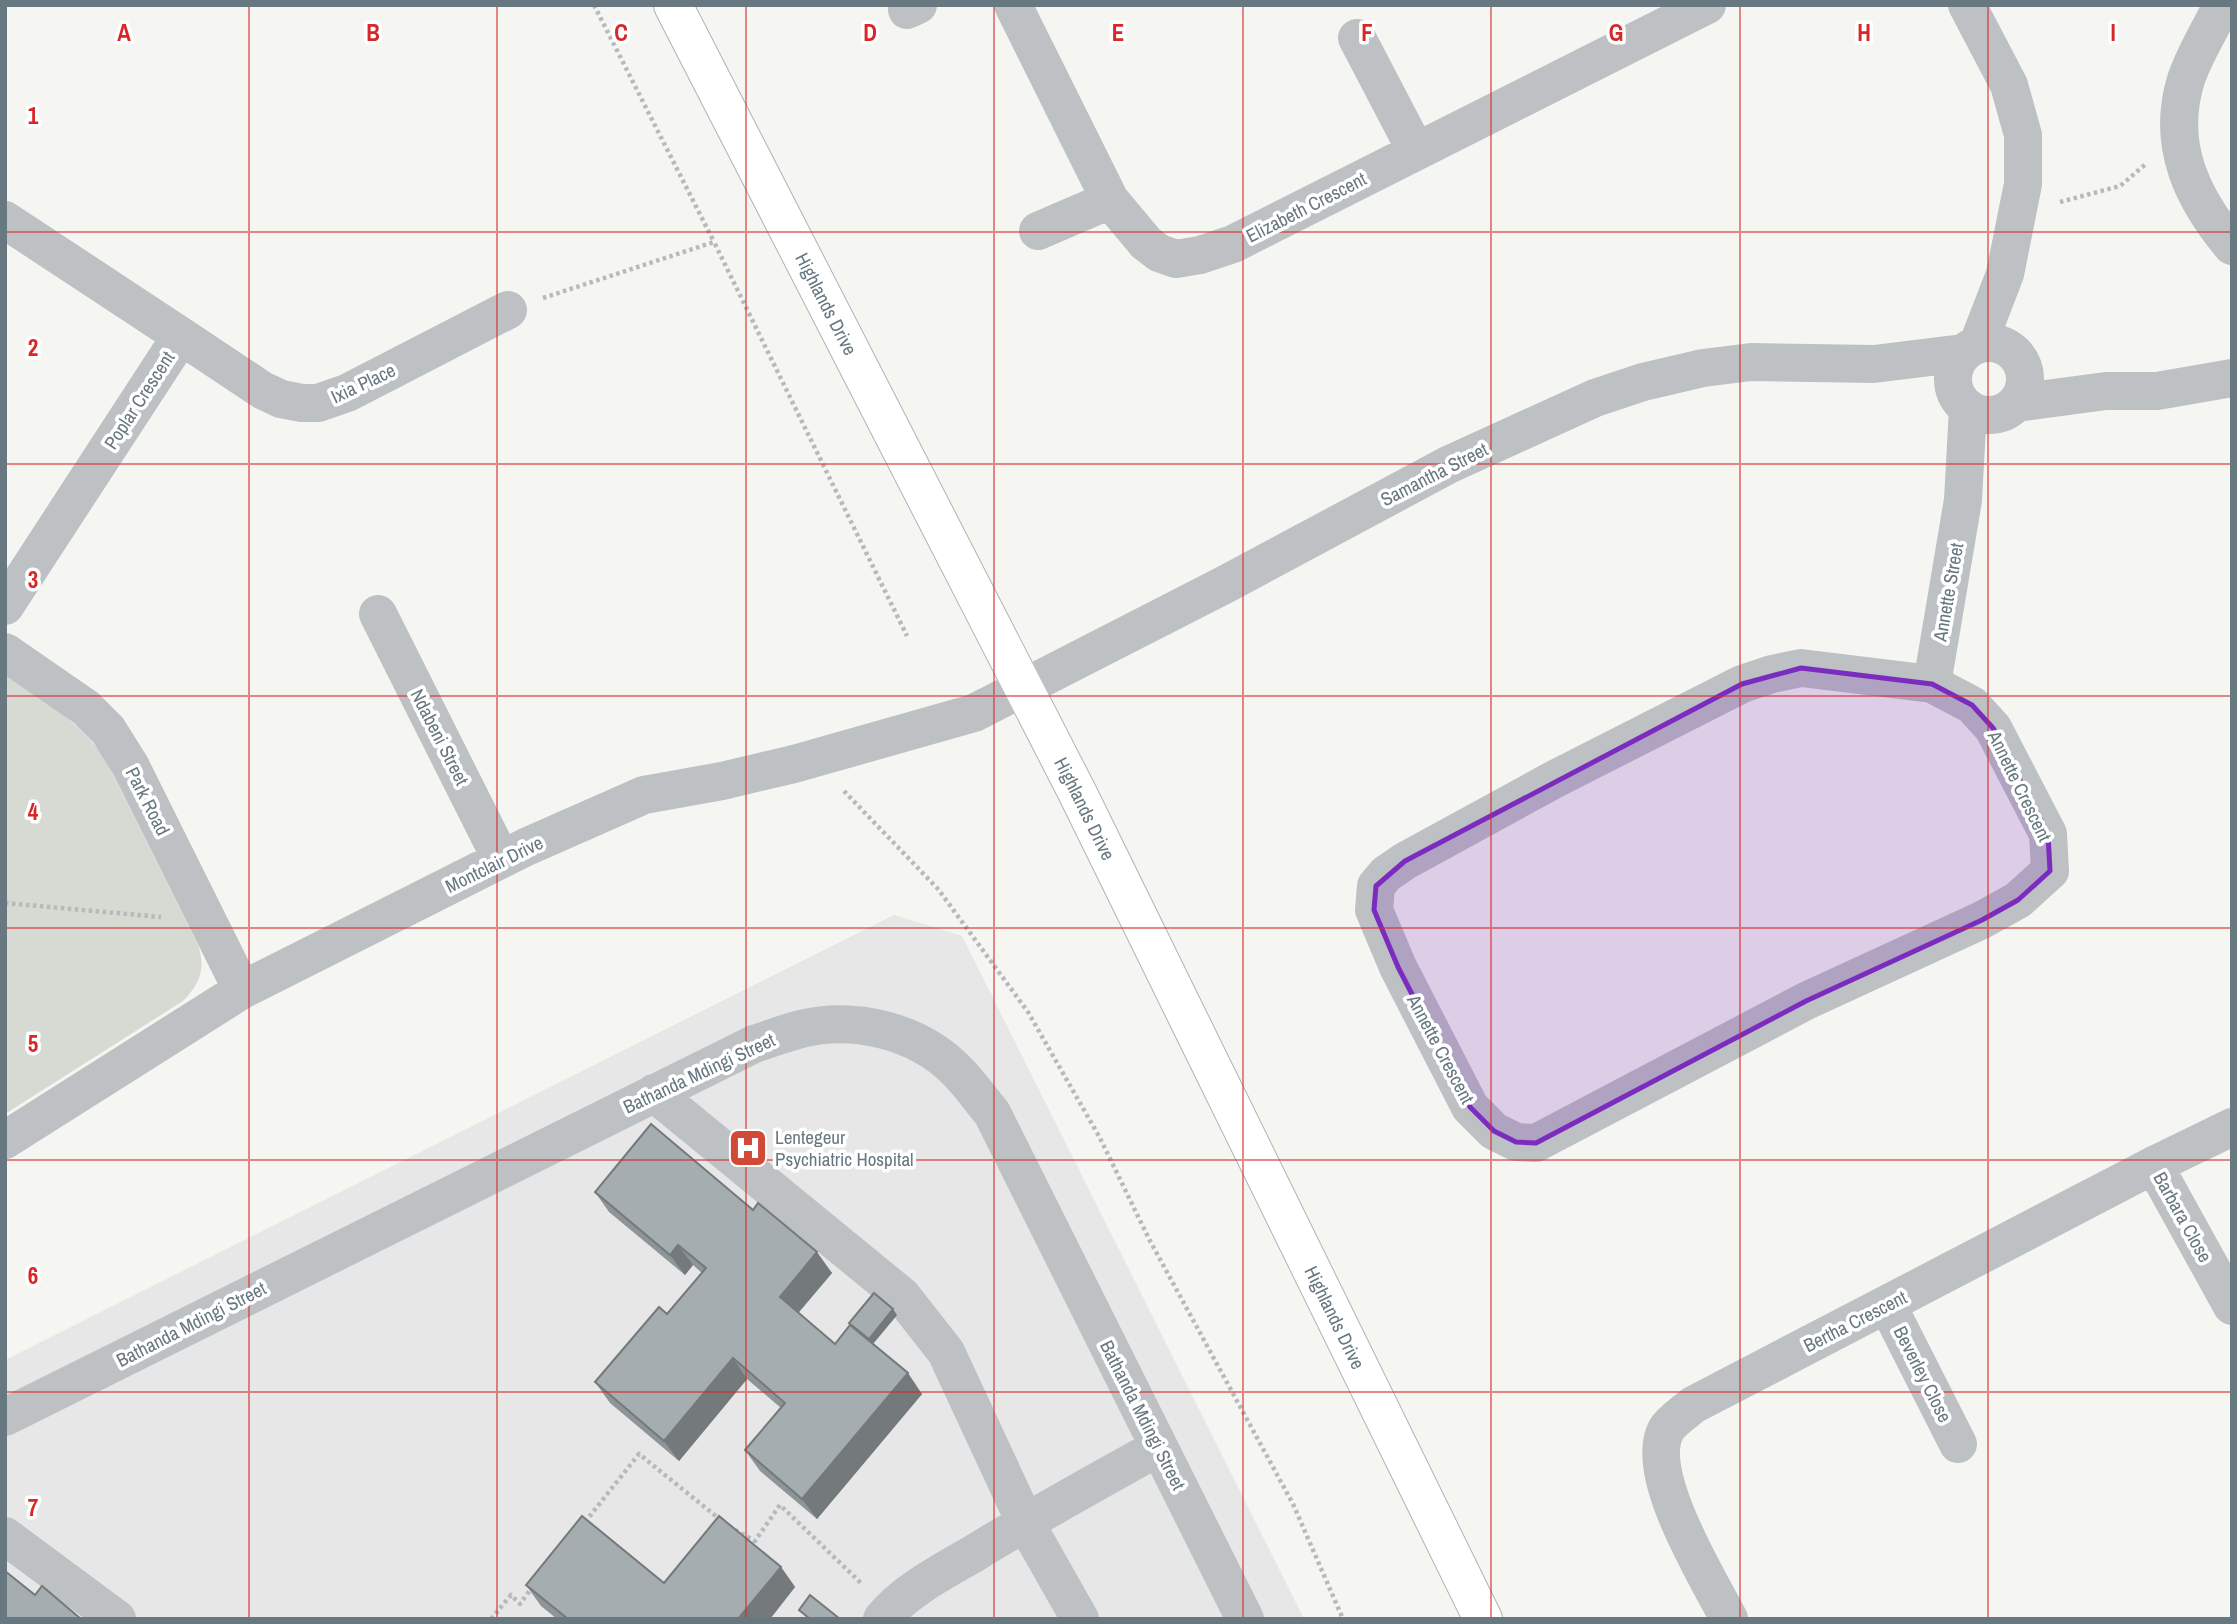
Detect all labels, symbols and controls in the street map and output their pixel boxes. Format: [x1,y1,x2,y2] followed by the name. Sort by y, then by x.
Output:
[117,17,131,48] text: A
[366,17,380,48] text: B
[614,17,628,48] text: C
[863,17,877,48] text: D
[1112,17,1124,48] text: E
[1361,17,1373,48] text: F
[1609,17,1623,48] text: G
[1857,17,1871,48] text: H
[2110,17,2116,48] text: I
[28,100,39,131] text: 1
[1241,165,1371,248] street label: Elizabeth Crescent
[789,248,864,360] street label: Highlands Drive
[28,332,38,363] text: 2
[98,346,181,454] street label: Poplar Crescent
[327,357,399,409] street label: Ixia Place
[1376,436,1493,512] street label: Samantha Street
[1926,540,1970,644] street label: Annette Street
[28,564,38,595] text: 3
[405,684,476,790] street label: Ndabeni Street
[1981,725,2058,846] street label: Annette Crescent
[1048,753,1121,864] street label: Highlands Drive
[120,762,176,840] street label: Park Road
[28,796,39,827] text: 4
[441,829,547,899] street label: Montclair Drive
[1401,989,1481,1109] street label: Annette Crescent
[619,1026,780,1120] street label: Bathanda Mdingi Street
[28,1028,38,1059] text: 5
[775,1124,914,1172] place label: Lentegeur Psychiatric Hospital
[727,1127,769,1169] hospital icon: Lentegeur Psychiatric Hospital
[2147,1167,2219,1267] street label: Barbara Close
[28,1260,38,1291] text: 6
[1299,1262,1371,1373] street label: Highlands Drive
[112,1275,271,1373] street label: Bathanda Mdingi Street
[1799,1284,1912,1358] street label: Bertha Crescent
[1888,1321,1958,1427] street label: Beverley Close
[1094,1336,1192,1495] street label: Bathanda Mdingi Street
[28,1492,38,1523] text: 7

